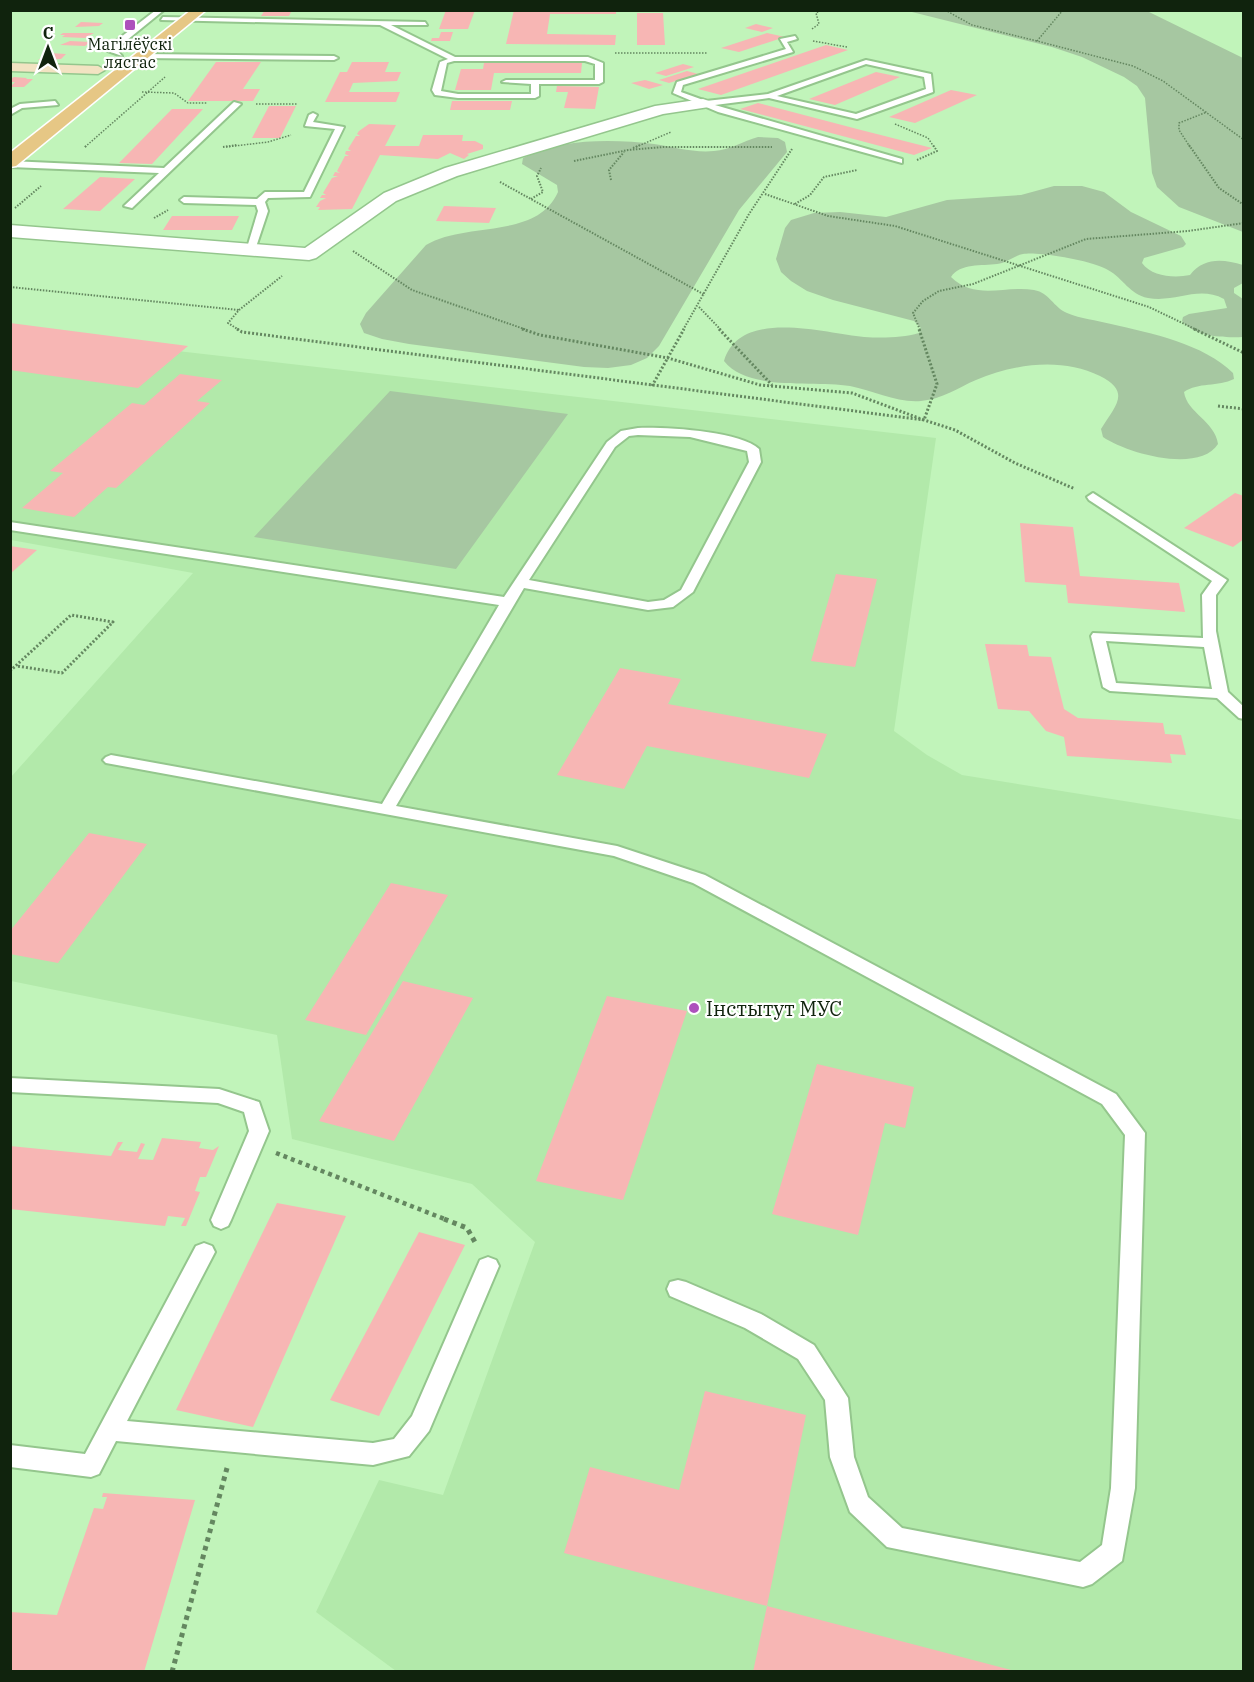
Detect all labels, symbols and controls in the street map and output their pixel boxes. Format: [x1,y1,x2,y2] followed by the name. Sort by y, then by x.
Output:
[18,18,78,78] north arrow
[123,18,137,32] marker: Магілёўскі лясгас
[43,23,53,43] text: С
[88,34,172,72] place label: Магілёўскі лясгас
[706,995,842,1022] place label: Інстытут МУС
[687,1001,701,1015] marker: Інстытут МУС

